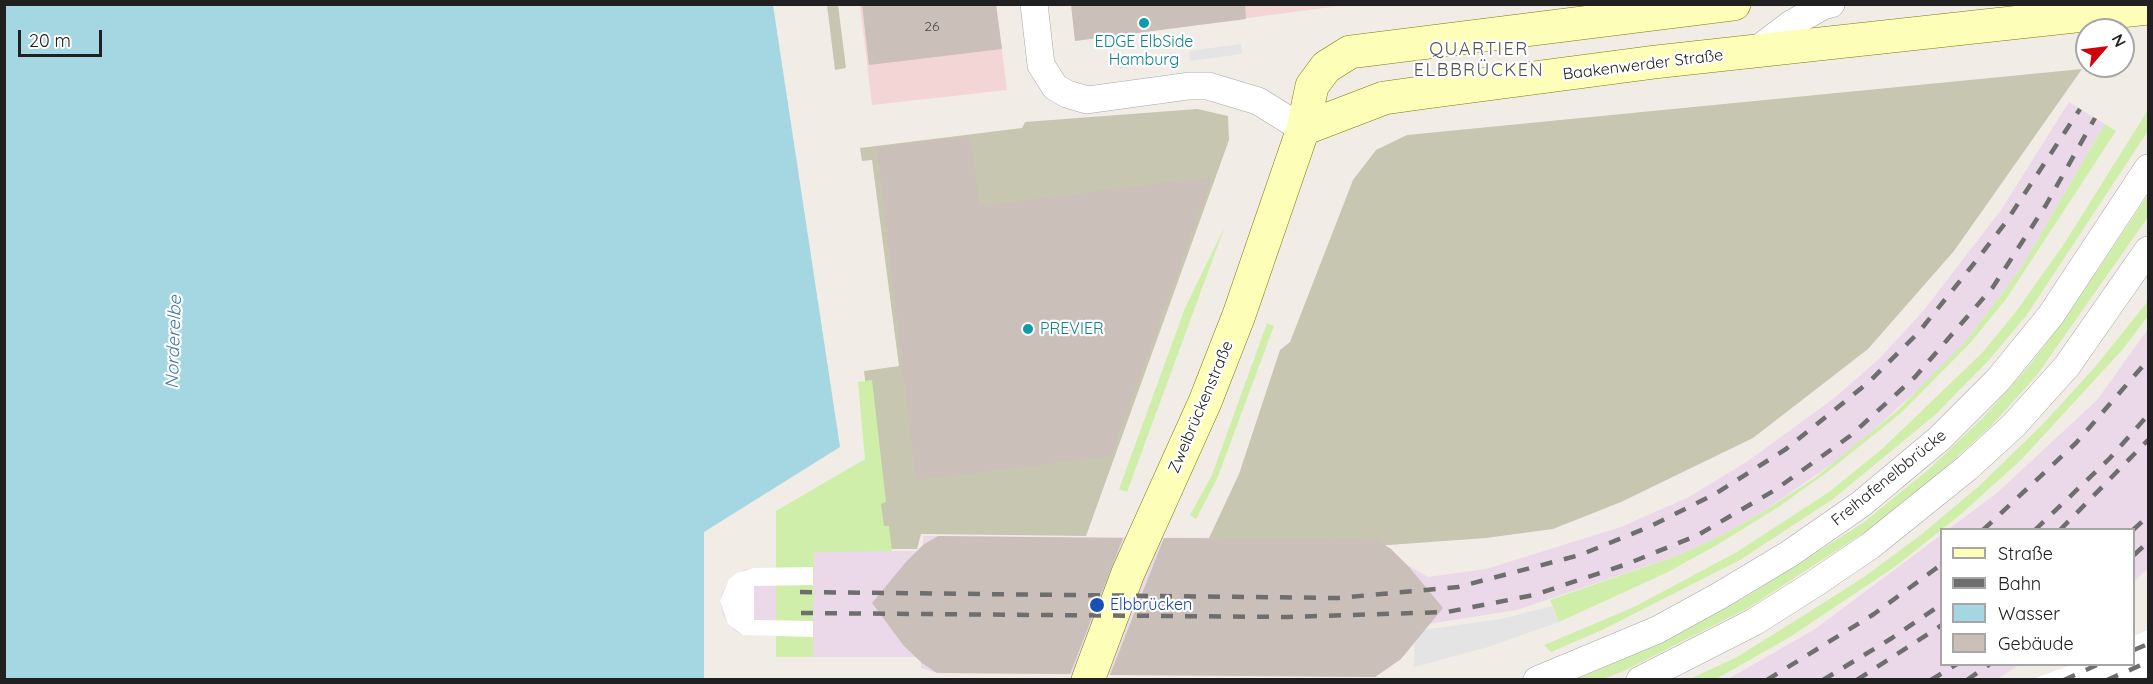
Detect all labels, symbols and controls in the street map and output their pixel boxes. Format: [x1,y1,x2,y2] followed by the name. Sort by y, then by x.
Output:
[1137,16,1151,30] marker: EDGE ElbSide Hamburg
[21,18,105,56] scale bar
[2075,18,2135,78] north arrow
[924,19,940,35] house number: 26
[29,29,71,52] text: 20 m
[2108,31,2131,50] text: N
[1095,32,1193,70] place label: EDGE ElbSide Hamburg
[1414,39,1544,82] district label: QUARTIER ELBBRÜCKEN
[1562,46,1724,84] street label: Baakenwerder Straße
[162,295,186,389] water label: Norderelbe
[1040,319,1104,339] place label: PREVIER
[1021,322,1035,336] marker: PREVIER
[1164,338,1238,476] street label: Zweibrückenstraße
[1828,426,1950,530] street label: Freihafenelbbrücke
[1940,528,2135,666] legend
[1998,542,2053,565] text: Straße
[1998,572,2041,595] text: Bahn
[1110,595,1192,615] place label: Elbbrücken
[1088,596,1106,614] marker: Elbbrücken
[1998,602,2060,625] text: Wasser
[1998,632,2074,655] text: Gebäude

